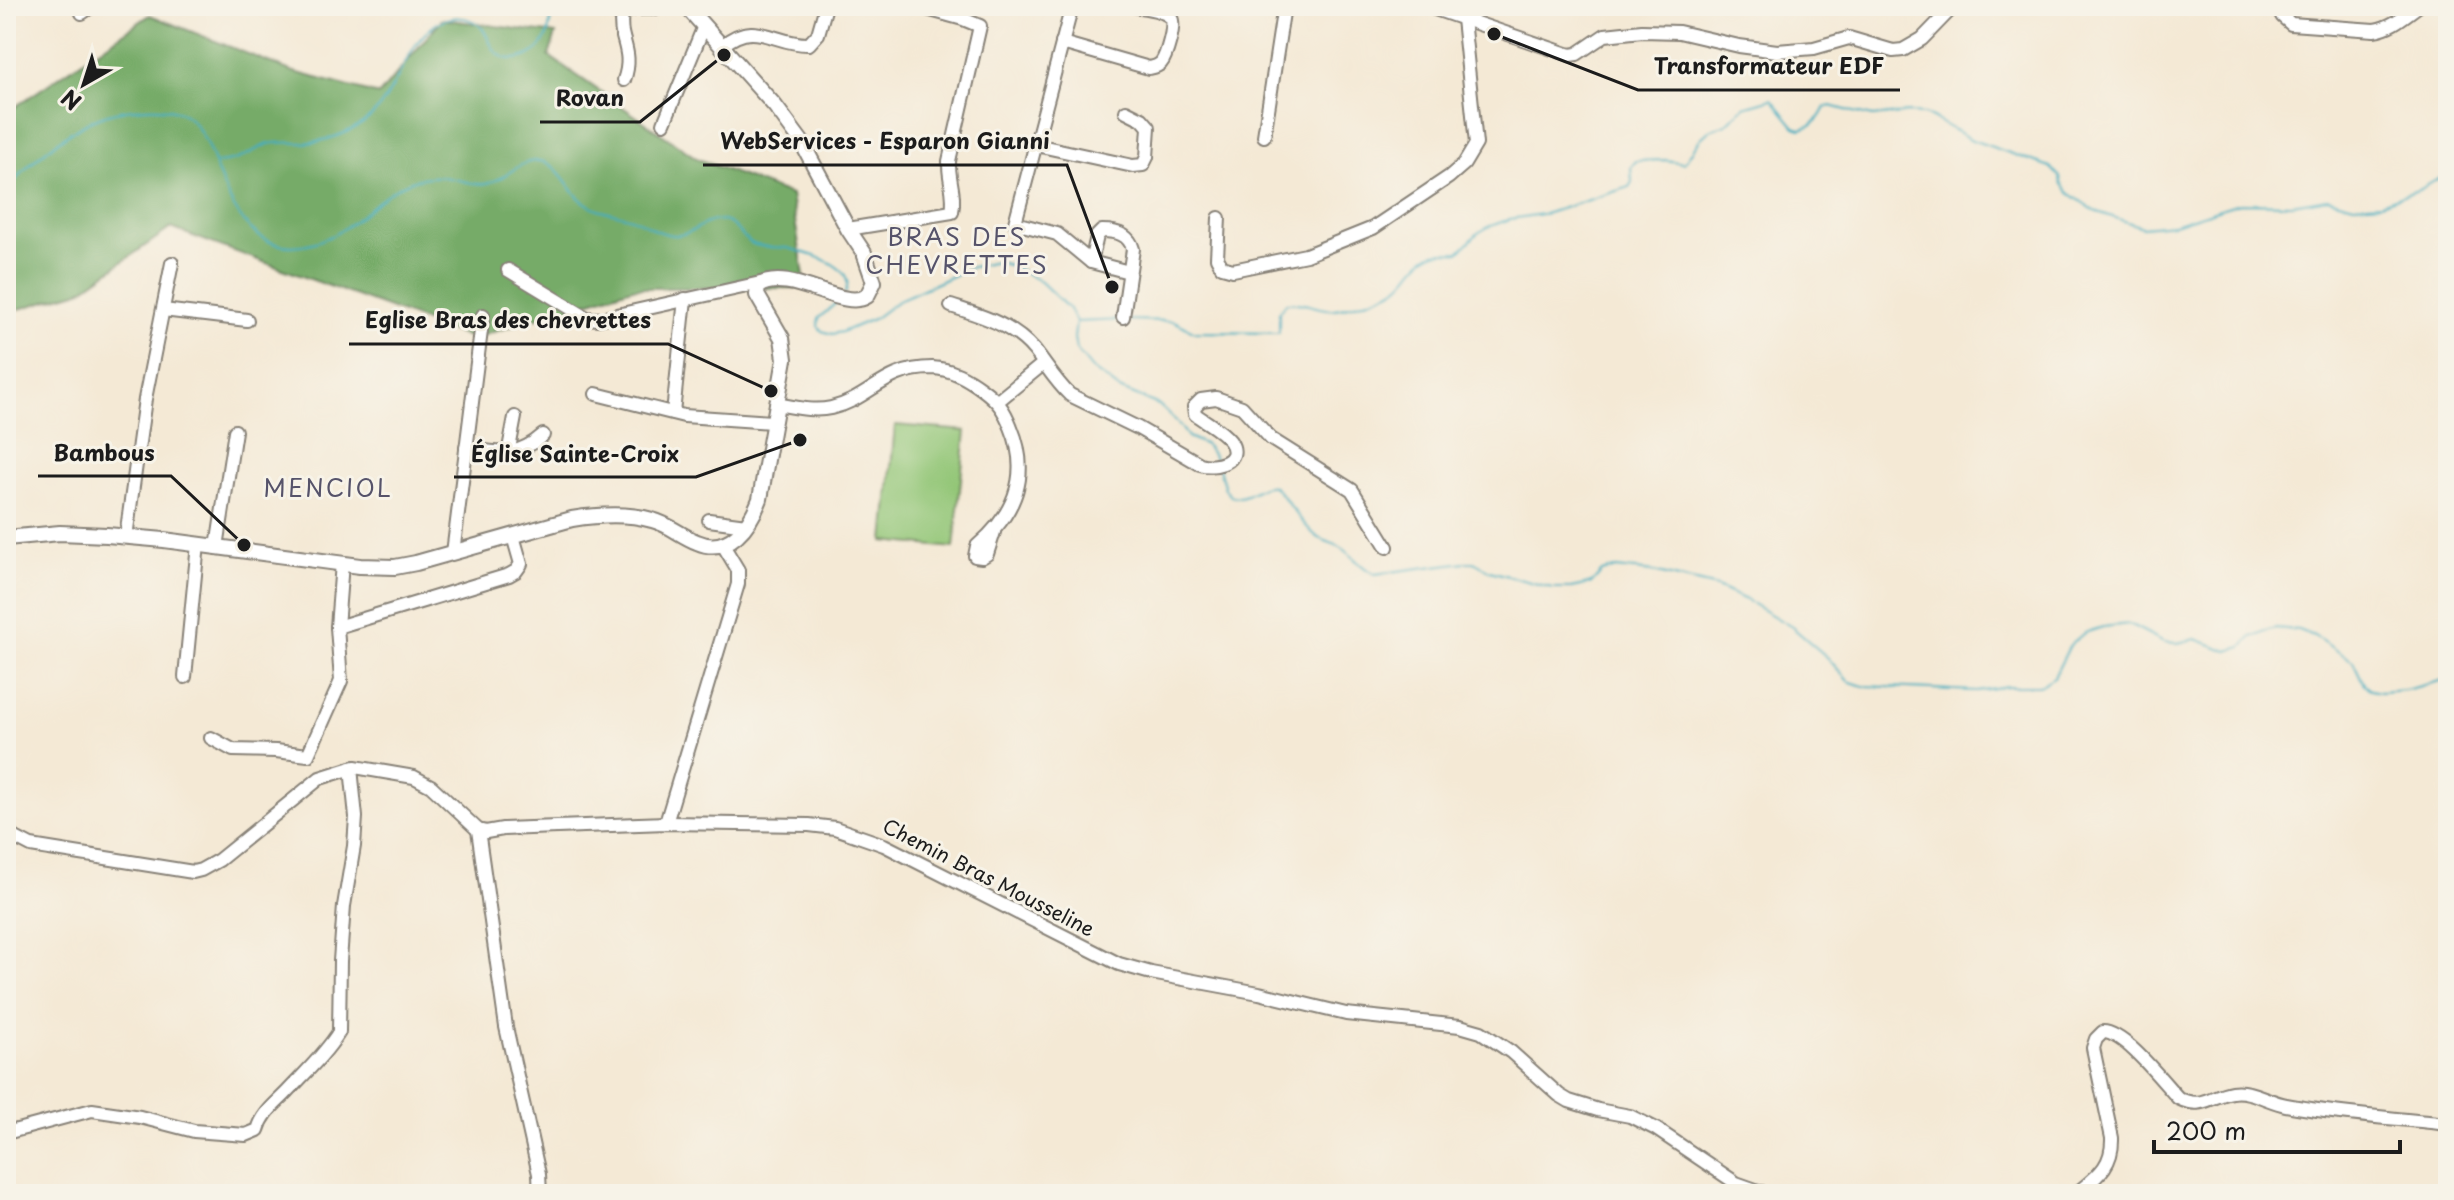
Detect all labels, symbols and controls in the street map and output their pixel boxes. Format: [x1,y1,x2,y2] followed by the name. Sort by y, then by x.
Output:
[44,44,124,124] north arrow
[1638,44,1900,90] callout: Transformateur EDF
[1654,48,1884,81] text: Transformateur EDF
[540,76,640,122] callout: Rovan
[556,80,624,113] text: Rovan
[53,82,88,119] text: N
[703,119,1067,165] callout: WebServices - Esparon Gianni
[720,123,1050,156] text: WebServices - Esparon Gianni
[865,218,1049,282] district label: BRAS DES CHEVRETTES
[349,298,668,344] callout: Eglise Bras des chevrettes
[365,302,651,335] text: Eglise Bras des chevrettes
[38,430,171,476] callout: Bambous
[454,431,696,477] callout: Église Sainte-Croix
[53,435,155,468] text: Bambous
[471,436,679,469] text: Église Sainte-Croix
[263,469,393,505] district label: MENCIOL
[878,810,1100,944] street label: Chemin Bras Mousseline
[2154,1104,2400,1154] scale bar
[2166,1112,2246,1148] text: 200 m

